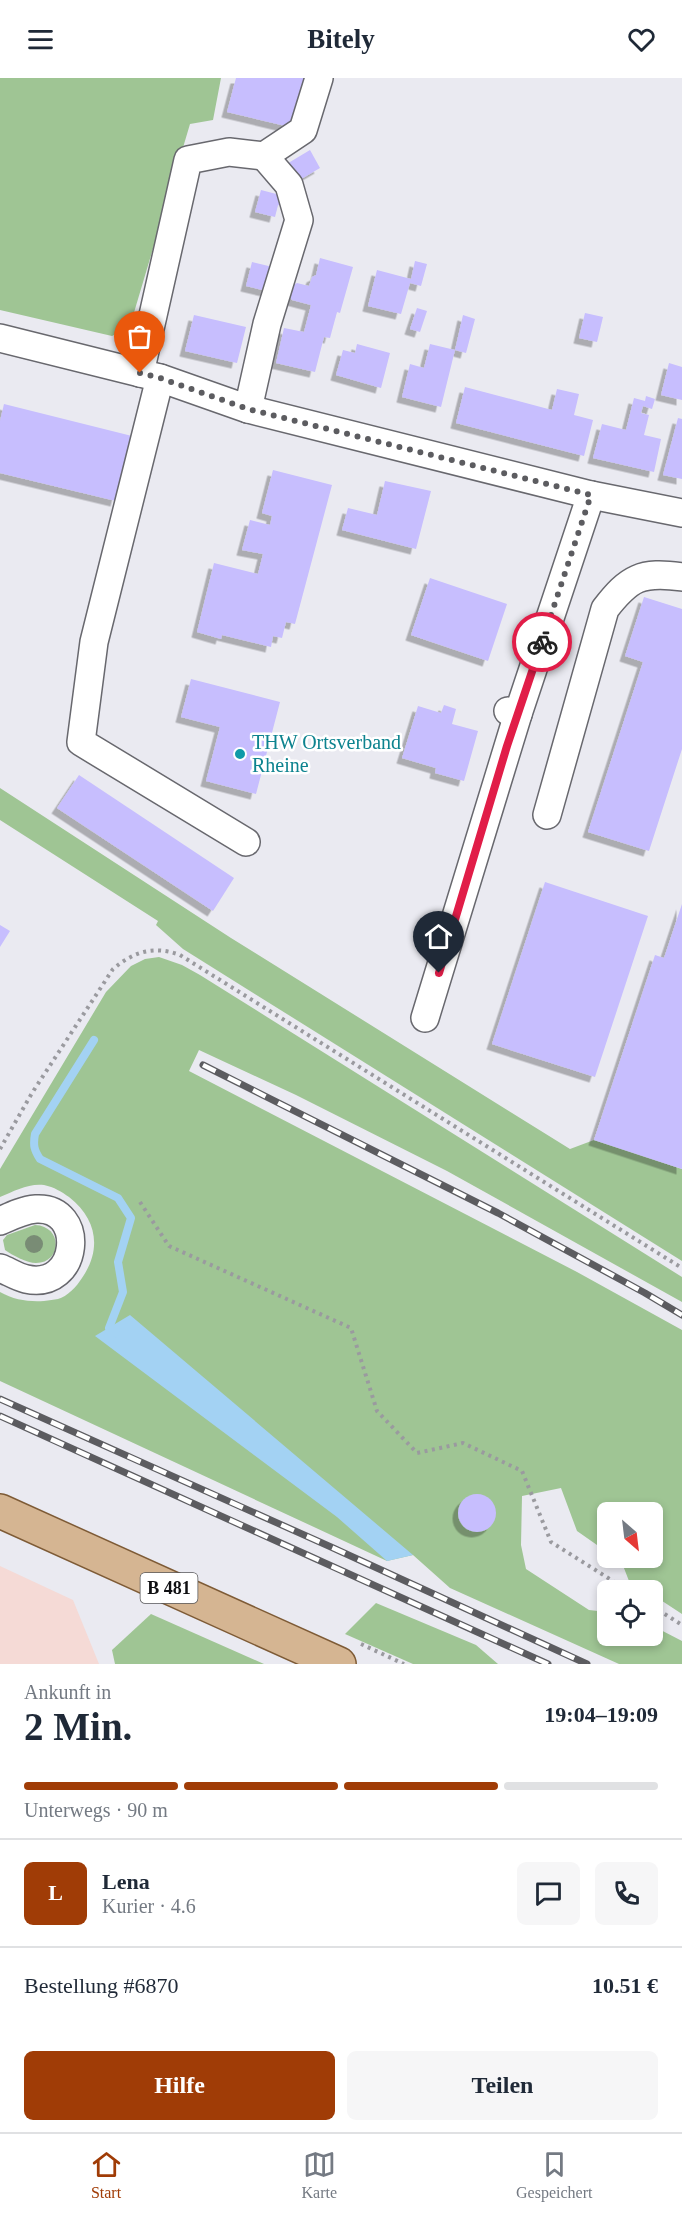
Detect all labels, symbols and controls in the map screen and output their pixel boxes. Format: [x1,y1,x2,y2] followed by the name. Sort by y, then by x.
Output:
[24,23,57,56] icon: menu
[625,23,658,56] icon: heart
[307,24,375,54] text: Bitely
[114,311,165,373] pin
[123,320,156,353] icon: bag
[512,612,572,672] courier
[526,626,559,659] icon: bike
[252,731,401,776] place label: THW Ortsverband Rheine
[233,747,247,761] marker: THW Ortsverband Rheine
[413,911,464,973] pin
[422,920,455,953] icon: home
[597,1502,663,1568] north arrow
[597,1502,663,1646] map controls
[140,1573,198,1603] road number: B 481
[597,1580,663,1646] button: locate
[24,1681,111,1703] text: Ankunft in
[544,1702,658,1727] text: 19:04–19:09
[24,1705,132,1748] text: 2 Min.
[24,1799,168,1821] text: Unterwegs · 90 m
[517,1862,580,1925] button: chat
[595,1862,658,1925] button: phone
[102,1869,150,1894] text: Lena
[48,1880,63,1905] text: L
[102,1895,196,1917] text: Kurier · 4.6
[24,1973,179,1998] text: Bestellung #6870
[592,1973,658,1998] text: 10.51 €
[24,2051,335,2120] button: Hilfe
[347,2051,658,2120] button: Teilen
[90,2148,123,2202] tab: Start
[302,2148,337,2202] tab: Karte
[516,2148,592,2202] tab: Gespeichert

